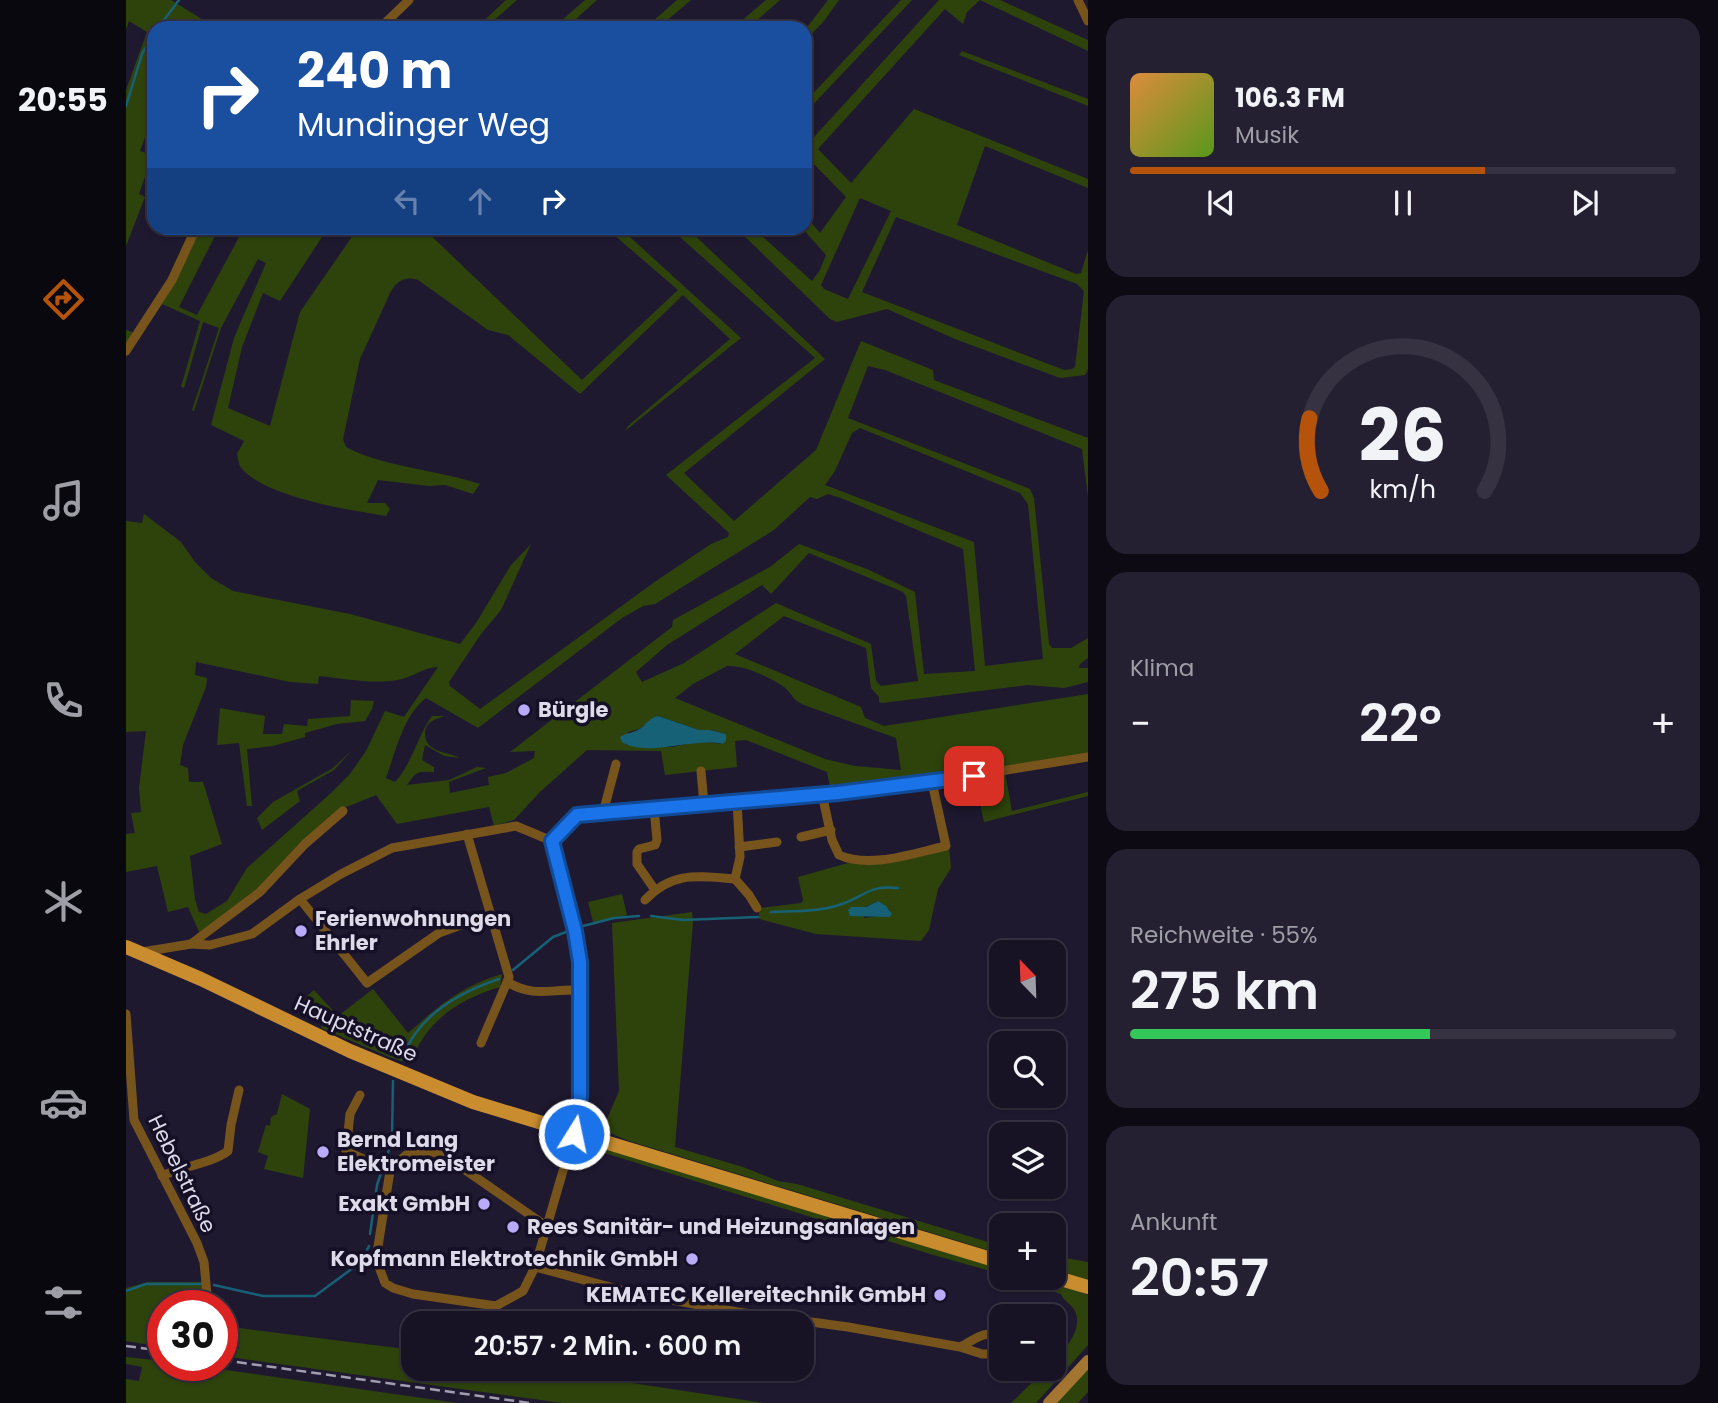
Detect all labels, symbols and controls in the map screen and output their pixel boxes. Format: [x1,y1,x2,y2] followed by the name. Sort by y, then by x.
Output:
[297,37,452,105] text: 240 m
[182,49,273,140] icon: right
[18,77,108,122] text: 20:55
[1235,80,1345,116] text: 106.3 FM
[297,102,550,147] text: Mundinger Weg
[1235,119,1299,151] text: Musik
[388,182,426,220] icon: left
[461,182,499,220] icon: ahead
[534,182,572,220] icon: right
[1202,184,1240,222] icon: previous
[1384,184,1422,222] icon: pause
[1566,184,1604,222] icon: next
[39,275,88,324] icon: directions
[1359,385,1447,486] text: 26
[1370,471,1436,506] text: km/h
[39,476,88,525] icon: music
[1130,652,1194,684] text: Klima
[39,676,88,725] icon: phone
[1359,687,1442,760] text: 22°
[538,695,608,724] place label: Bürgle
[1130,697,1151,750] text: −
[1650,697,1676,750] text: +
[516,702,532,718] marker: Bürgle
[944,746,1004,806] pin
[955,757,993,795] icon: arrive
[39,877,88,926] icon: climate
[315,904,511,957] place label: Ferienwohnungen Ehrler
[1130,919,1318,951] text: Reichweite · 55%
[293,923,309,939] marker: Ferienwohnungen Ehrler
[989,940,1066,1017] north arrow
[989,940,1066,1381] map controls
[1130,954,1319,1027] text: 275 km
[290,988,422,1069] street label: Hauptstraße
[989,1031,1066,1108] button: search
[39,1078,88,1127] icon: car
[537,1097,611,1171] position arrow
[141,1110,224,1238] street label: Hebelstraße
[989,1122,1066,1199] button: layers
[337,1125,495,1178] place label: Bernd Lang Elektromeister
[315,1144,331,1160] marker: Bernd Lang Elektromeister
[338,1189,470,1218] place label: Exakt GmbH
[476,1196,492,1212] marker: Exakt GmbH
[1130,1206,1217,1238] text: Ankunft
[527,1212,915,1241] place label: Rees Sanitär- und Heizungsanlagen
[989,1213,1066,1290] button: +
[505,1219,521,1235] marker: Rees Sanitär- und Heizungsanlagen
[1130,1241,1269,1314] text: 20:57
[331,1244,678,1273] place label: Kopfmann Elektrotechnik GmbH
[684,1251,700,1267] marker: Kopfmann Elektrotechnik GmbH
[39,1278,88,1327] icon: filters
[586,1280,926,1309] place label: KEMATEC Kellereitechnik GmbH
[932,1287,948,1303] marker: KEMATEC Kellereitechnik GmbH
[147,1290,238,1381] speed limit sign: 30
[989,1304,1066,1381] button: −
[474,1328,741,1364] text: 20:57 · 2 Min. · 600 m

